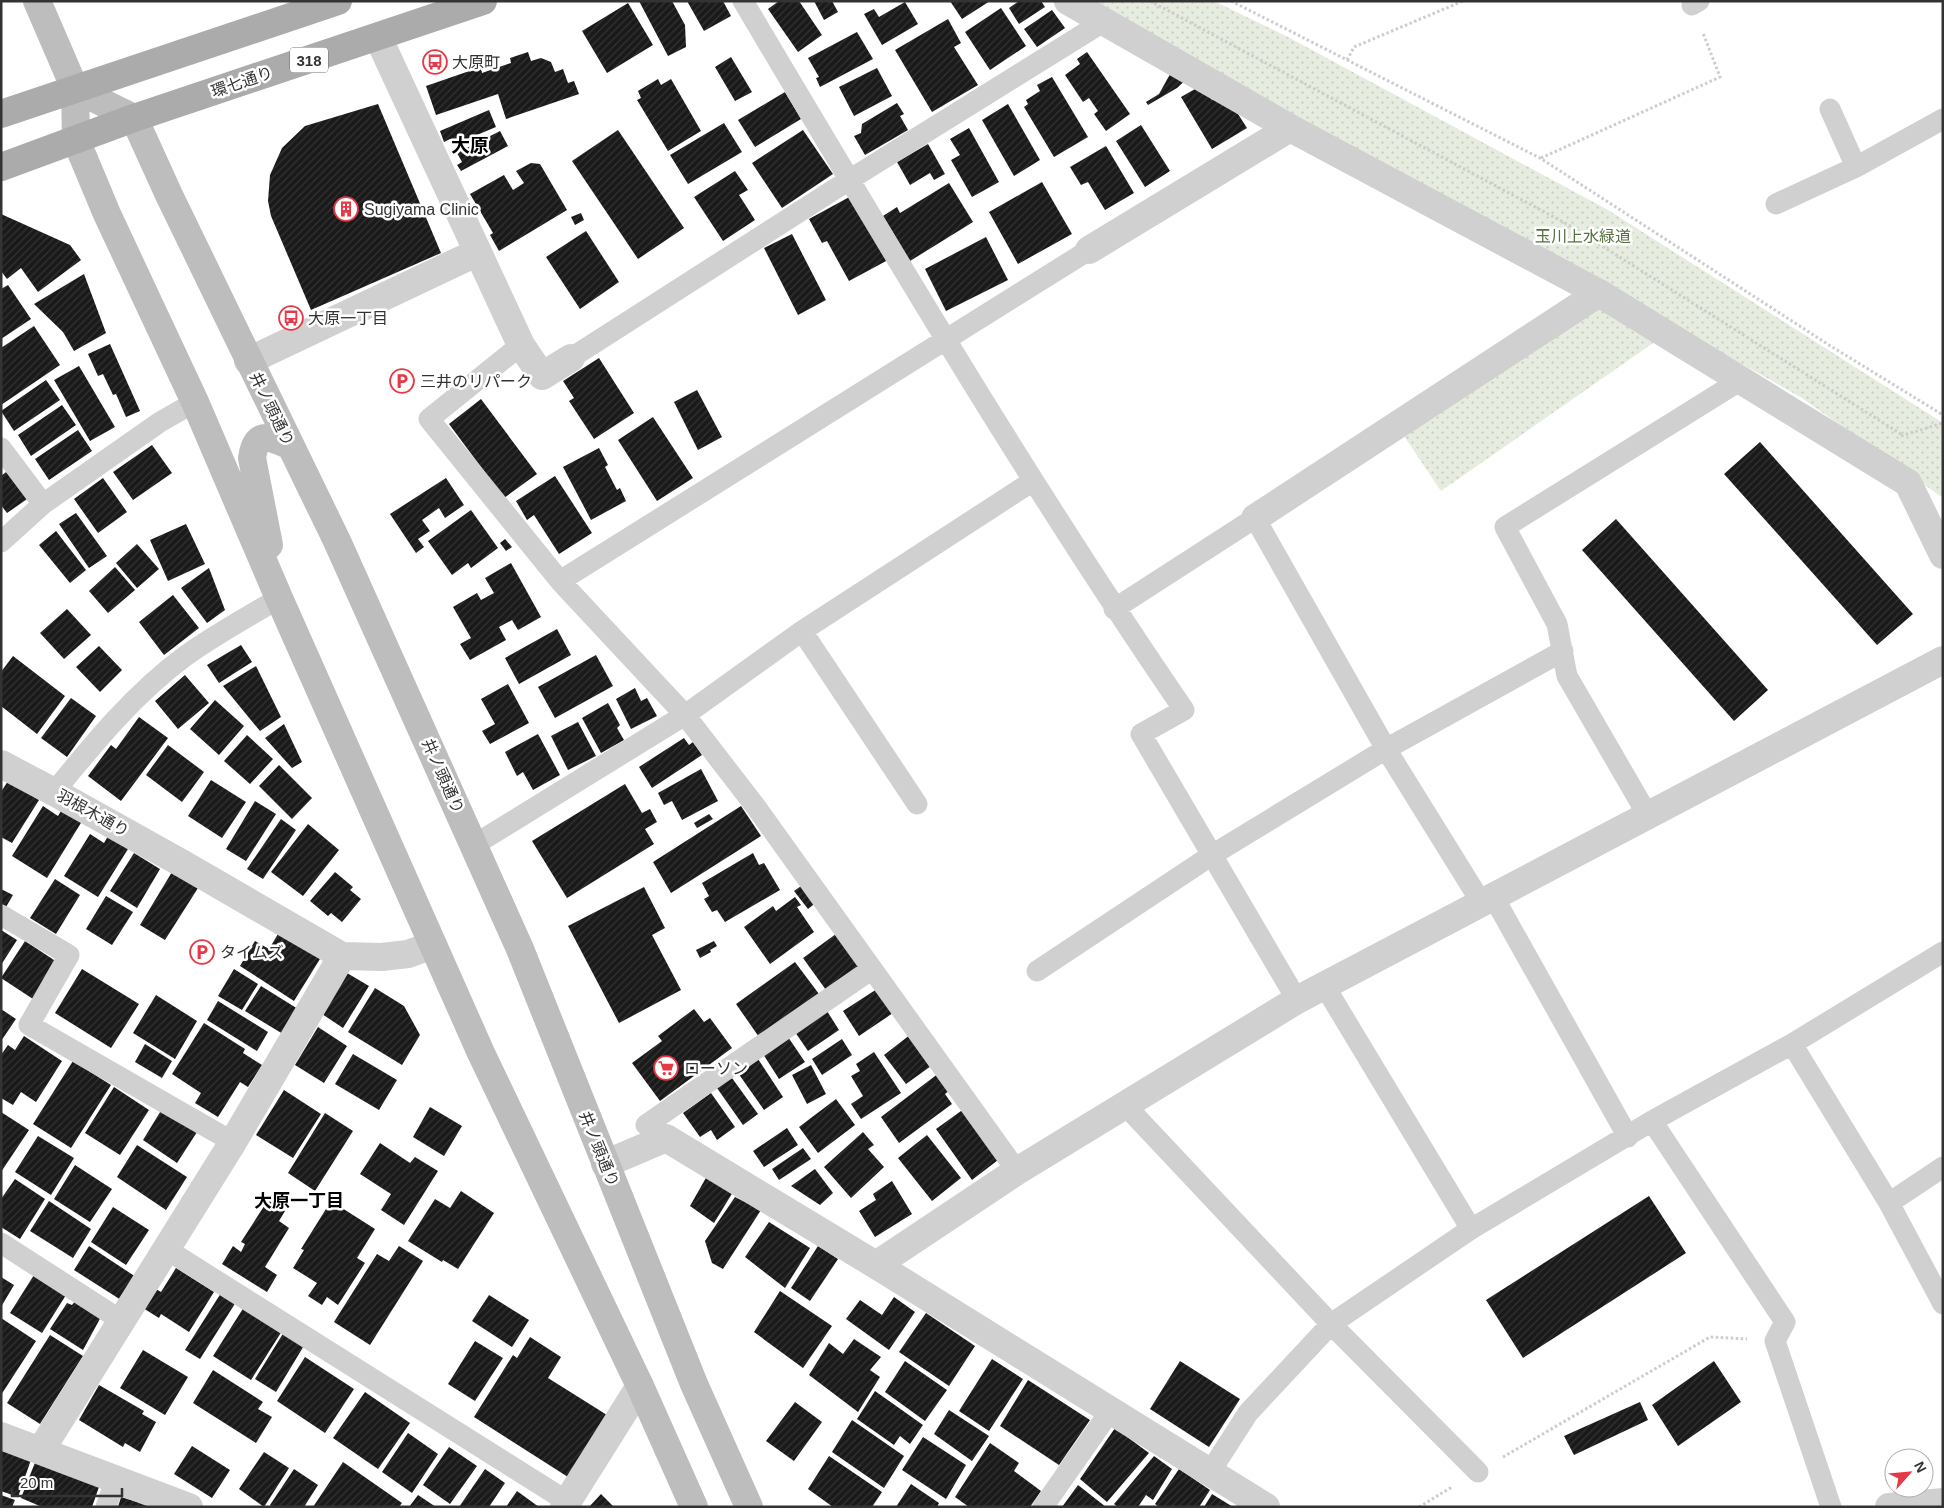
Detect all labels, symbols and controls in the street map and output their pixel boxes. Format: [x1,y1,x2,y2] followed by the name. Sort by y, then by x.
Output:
[290,48,328,72] road number: 318
[422,49,448,75] bus stop icon: 大原町
[452,54,500,71] place label: 大原町
[209,64,275,100] street label: 環七通り
[451,135,489,156] district label: 大原
[333,196,359,222] building icon: Sugiyama Clinic
[364,201,479,218] place label: Sugiyama Clinic
[1535,228,1631,245] park label: 玉川上水緑道
[278,305,304,331] bus stop icon: 大原一丁目
[308,310,388,327] place label: 大原一丁目
[389,368,415,394] parking icon: 三井のリパーク
[247,369,297,449] street label: 井ノ頭通り
[420,373,532,390] place label: 三井のリパーク
[419,736,467,816] street label: 井ノ頭通り
[54,786,132,840] street label: 羽根木通り
[189,939,215,965] parking icon: タイムズ
[220,944,284,961] place label: タイムズ
[653,1055,679,1081] supermarket icon: ローソン
[684,1060,748,1077] place label: ローソン
[576,1109,622,1189] street label: 井ノ頭通り
[254,1191,344,1211] district label: 大原一丁目
[1884,1448,1934,1498] north arrow
[1911,1459,1930,1475] text: N
[12,1466,122,1498] scale bar
[20,1474,53,1491] text: 20 m

